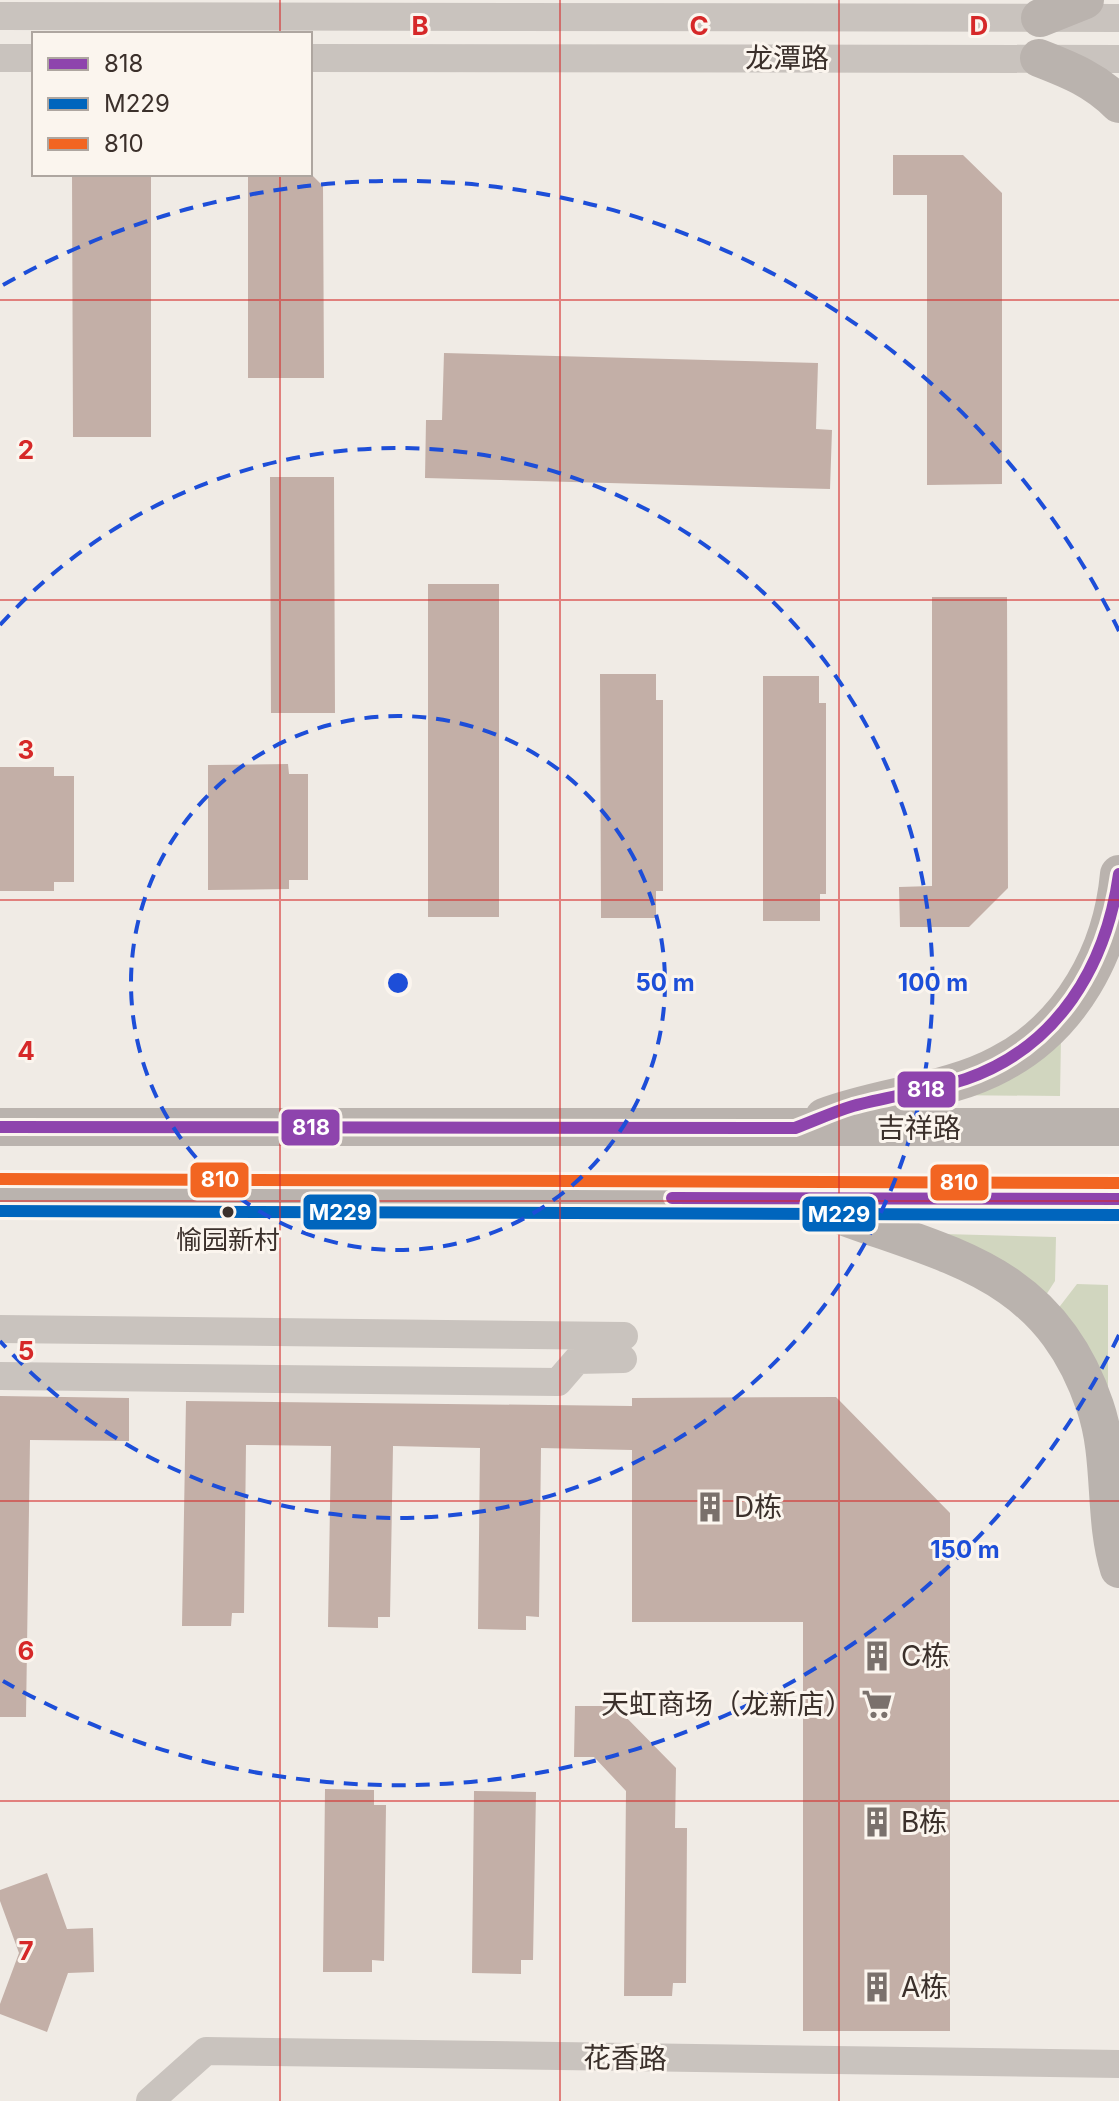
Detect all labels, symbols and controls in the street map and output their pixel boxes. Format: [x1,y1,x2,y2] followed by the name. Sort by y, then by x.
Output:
[411,10,429,41] text: B
[689,10,709,41] text: C
[970,10,988,41] text: D
[32,32,312,176] legend
[745,41,829,75] street label: 龙潭路
[104,49,143,78] text: 818
[104,89,170,118] text: M229
[104,129,144,158] text: 810
[18,434,34,465] text: 2
[18,734,34,765] text: 3
[635,968,695,997] text: 50 m
[898,968,968,997] text: 100 m
[384,969,412,997] centre of rings
[17,1035,35,1066] text: 4
[896,1070,957,1109] line badge: 818
[907,1076,945,1102] text: 818
[280,1108,341,1147] line badge: 818
[877,1111,961,1145] street label: 吉祥路
[292,1114,330,1140] text: 818
[189,1161,250,1199] line badge: 810
[929,1163,990,1202] line badge: 810
[201,1166,239,1192] text: 810
[940,1169,978,1195] text: 810
[302,1193,378,1231] line badge: M229
[801,1195,877,1233] line badge: M229
[309,1199,371,1225] text: M229
[808,1201,870,1227] text: M229
[220,1204,236,1220] marker: 愉园新村
[176,1224,280,1255] place label: 愉园新村
[18,1335,34,1366] text: 5
[693,1490,727,1524] building icon: D栋
[734,1490,782,1524] place label: D栋
[930,1535,1000,1564] text: 150 m
[18,1635,34,1666] text: 6
[860,1639,894,1673] building icon: C栋
[901,1639,949,1673] place label: C栋
[601,1687,853,1721] place label: 天虹商场（龙新店）
[860,1687,894,1721] supermarket icon: 天虹商场（龙新店）
[860,1805,894,1839] building icon: B栋
[901,1805,947,1839] place label: B栋
[18,1935,34,1966] text: 7
[860,1970,894,2004] building icon: A栋
[901,1970,948,2004] place label: A栋
[583,2040,667,2076] street label: 花香路

